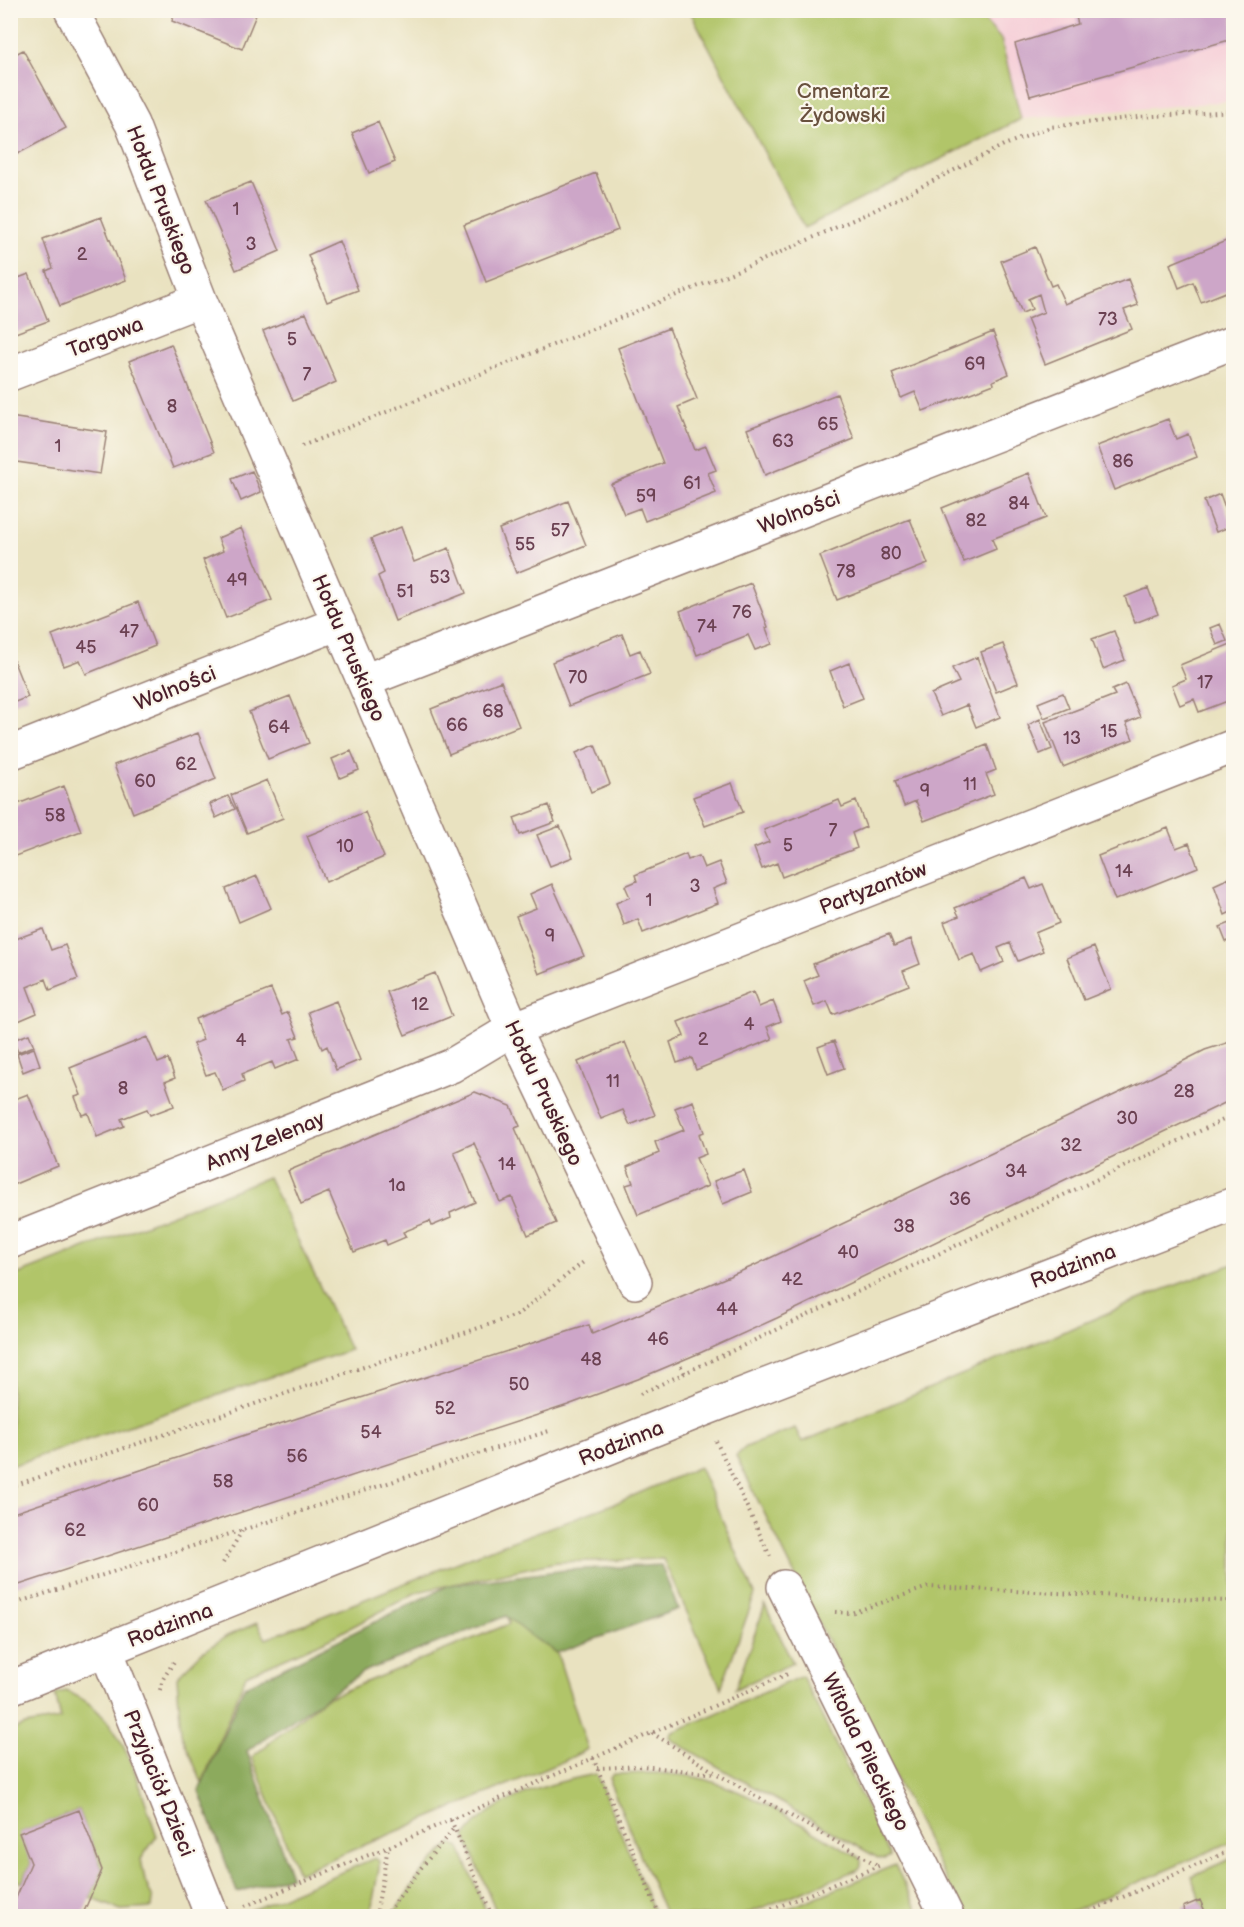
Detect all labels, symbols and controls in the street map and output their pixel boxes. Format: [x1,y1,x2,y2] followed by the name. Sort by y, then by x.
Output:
[797,79,890,128] park label: Cmentarz Żydowski
[121,122,200,278] street label: Hołdu Pruskiego
[233,199,239,220] house number: 1
[245,234,257,255] house number: 3
[77,244,88,265] house number: 2
[1098,309,1118,330] house number: 73
[64,312,147,363] street label: Targowa
[287,329,297,350] house number: 5
[964,354,986,375] house number: 69
[303,364,312,385] house number: 7
[167,396,177,417] house number: 8
[817,414,839,435] house number: 65
[772,431,794,452] house number: 63
[55,436,61,457] house number: 1
[1112,451,1134,472] house number: 86
[683,473,701,494] house number: 61
[754,485,844,540] street label: Wolności
[636,486,656,507] house number: 59
[1008,493,1030,514] house number: 84
[965,510,987,531] house number: 82
[550,520,570,541] house number: 57
[515,534,535,555] house number: 55
[880,543,902,564] house number: 80
[836,561,856,582] house number: 78
[429,567,451,588] house number: 53
[226,570,248,591] house number: 49
[306,571,391,726] street label: Hołdu Pruskiego
[396,581,414,602] house number: 51
[732,602,752,623] house number: 76
[697,616,717,637] house number: 74
[119,621,139,642] house number: 47
[75,637,97,658] house number: 45
[131,661,220,716] street label: Wolności
[568,667,588,688] house number: 70
[1197,672,1213,693] house number: 17
[482,701,504,722] house number: 68
[446,715,468,736] house number: 66
[268,717,290,738] house number: 64
[1100,721,1118,742] house number: 15
[1063,728,1081,749] house number: 13
[175,754,197,775] house number: 62
[134,771,156,792] house number: 60
[963,774,977,795] house number: 11
[920,781,930,802] house number: 9
[45,805,65,826] house number: 58
[829,820,838,841] house number: 7
[783,835,793,856] house number: 5
[336,836,354,857] house number: 10
[816,856,931,920] street label: Partyzantów
[1115,861,1133,882] house number: 14
[689,876,701,897] house number: 3
[646,890,652,911] house number: 1
[545,926,555,947] house number: 9
[411,994,429,1015] house number: 12
[744,1014,755,1035] house number: 4
[499,1016,588,1170] street label: Hołdu Pruskiego
[698,1029,709,1050] house number: 2
[236,1030,247,1051] house number: 4
[606,1071,620,1092] house number: 11
[118,1078,128,1099] house number: 8
[1173,1081,1195,1102] house number: 28
[202,1106,329,1177] street label: Anny Zelenay
[1116,1108,1138,1129] house number: 30
[1060,1135,1082,1156] house number: 32
[498,1154,516,1175] house number: 14
[1005,1161,1027,1182] house number: 34
[388,1175,406,1196] house number: 1a
[949,1189,971,1210] house number: 36
[893,1216,915,1237] house number: 38
[1027,1239,1119,1294] street label: Rodzinna
[837,1242,859,1263] house number: 40
[781,1269,803,1290] house number: 42
[716,1299,738,1320] house number: 44
[647,1329,669,1350] house number: 46
[580,1349,602,1370] house number: 48
[509,1374,529,1395] house number: 50
[435,1398,456,1419] house number: 52
[575,1415,667,1472] street label: Rodzinna
[360,1422,382,1443] house number: 54
[286,1446,308,1467] house number: 56
[213,1471,233,1492] house number: 58
[137,1495,159,1516] house number: 60
[64,1520,86,1541] house number: 62
[124,1598,216,1653] street label: Rodzinna
[816,1669,915,1835] street label: Witolda Pileckiego
[118,1706,199,1860] street label: Przyjaciół Dzieci

